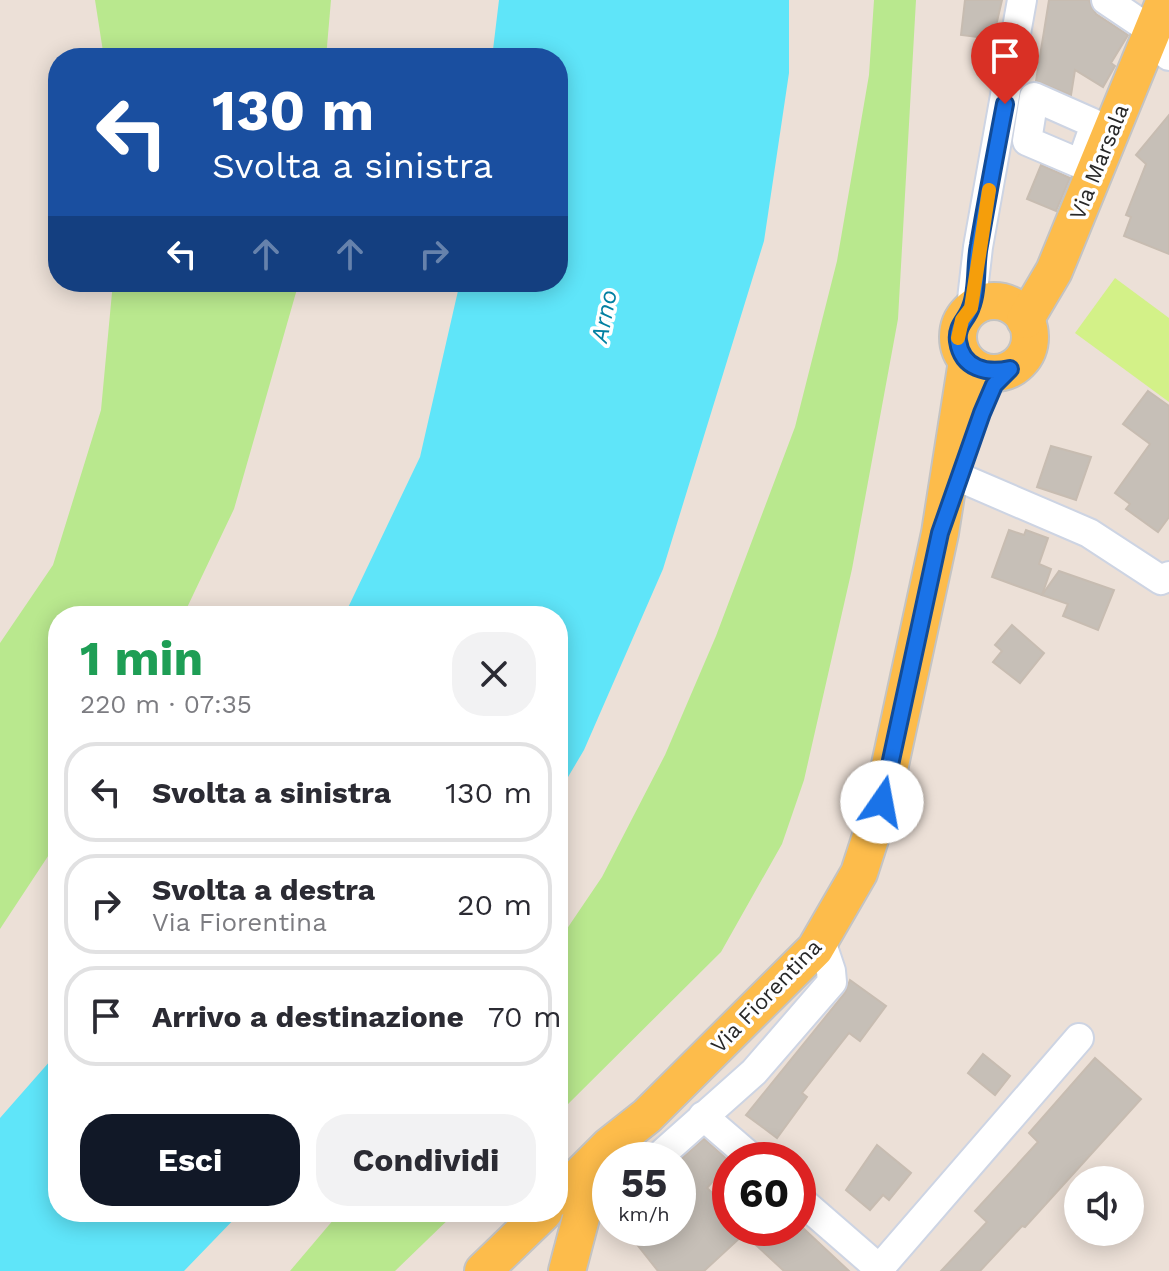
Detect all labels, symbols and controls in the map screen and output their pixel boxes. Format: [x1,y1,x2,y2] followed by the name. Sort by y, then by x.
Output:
[971,22,1039,104] pin
[983,34,1027,78] icon: arrive
[212,78,374,144] text: 130 m
[80,80,184,184] icon: left
[1064,101,1134,223] street label: Via Marsala
[212,145,493,187] text: Svolta a sinistra
[160,232,204,276] icon: left
[244,232,288,276] icon: ahead
[328,232,372,276] icon: ahead
[412,232,456,276] icon: right
[585,287,623,346] water label: Arno
[80,630,203,687] text: 1 min
[452,632,536,716] button: close
[80,689,252,719] text: 220 m · 07:35
[840,760,924,844] position arrow
[84,770,128,814] icon: left
[152,775,391,810] text: Svolta a sinistra
[445,775,532,810] text: 130 m
[152,872,375,907] text: Svolta a destra
[84,882,128,926] icon: right
[457,887,532,922] text: 20 m
[152,907,327,937] text: Via Fiorentina
[706,934,826,1058] street label: Via Fiorentina
[84,994,128,1038] icon: arrive
[152,999,464,1034] text: Arrivo a destinazione
[488,999,561,1034] text: 70 m
[80,1114,300,1206] button: Esci
[316,1114,536,1206] button: Condividi
[712,1142,816,1246] speed limit sign: 60
[621,1160,667,1207] text: 55
[1064,1166,1144,1246] map controls
[1064,1166,1144,1246] button: sound
[618,1202,670,1226] text: km/h

